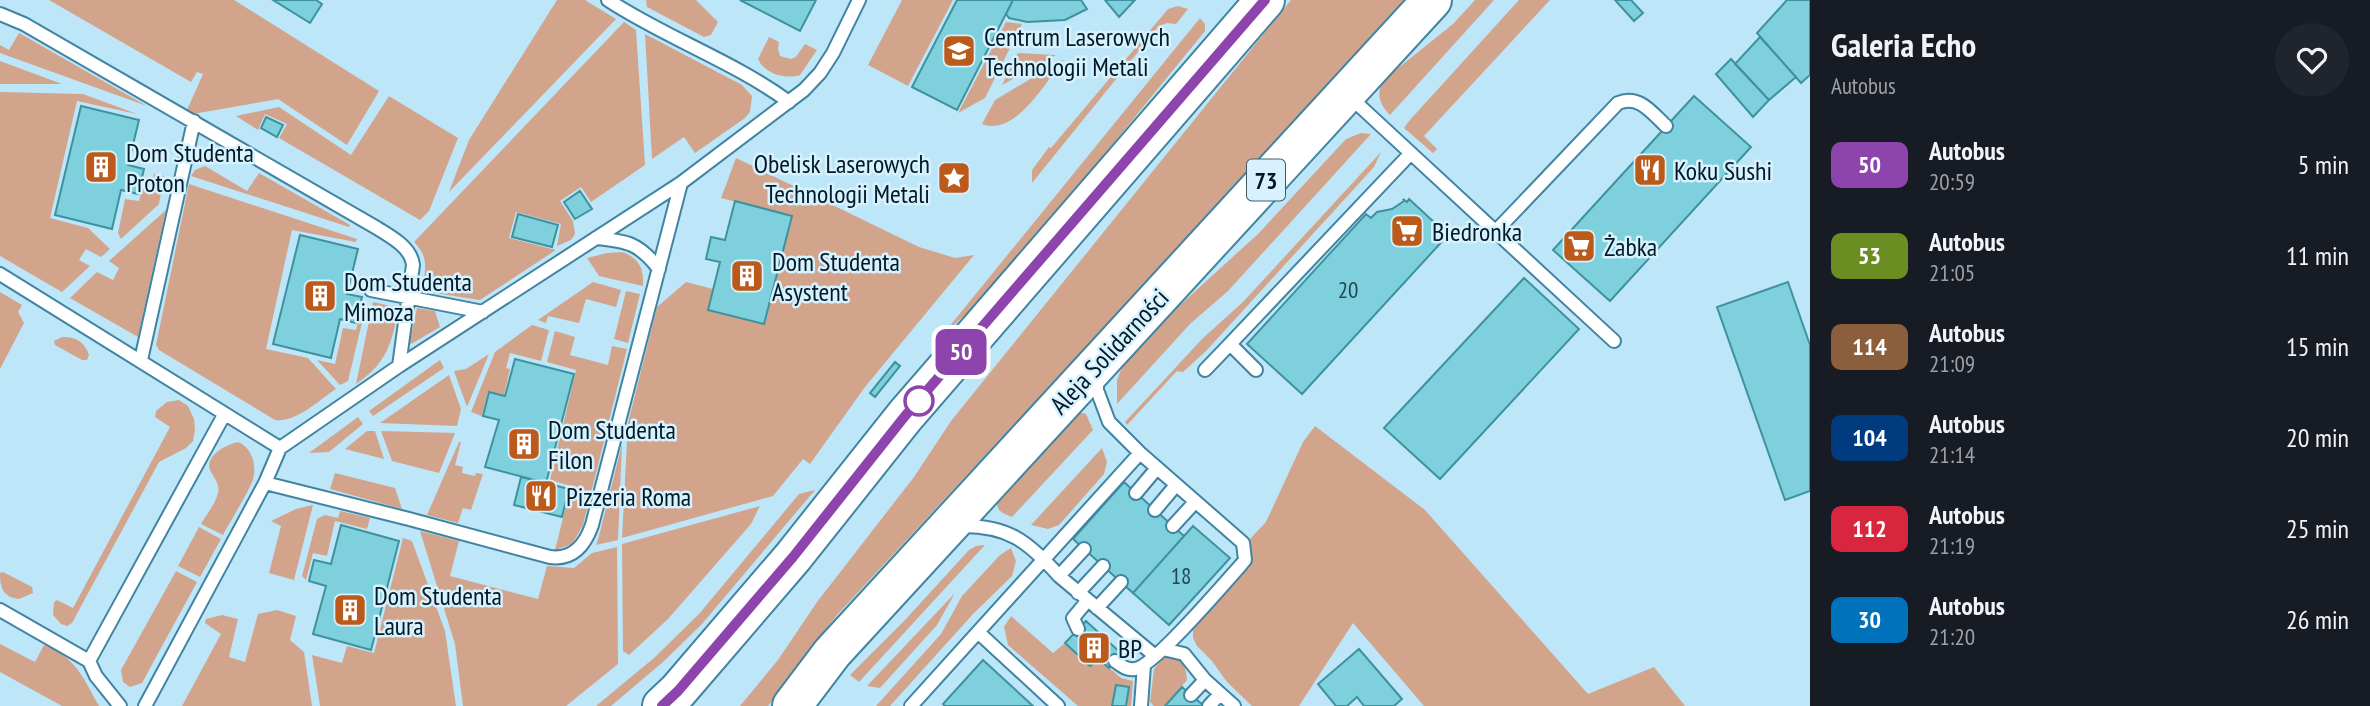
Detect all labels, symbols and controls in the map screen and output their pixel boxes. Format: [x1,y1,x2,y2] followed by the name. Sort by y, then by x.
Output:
[984,20,1170,83] place label: Centrum Laserowych Technologii Metali
[1831,23,1976,66] text: Galeria Echo
[2275,23,2349,97] button: heart
[940,32,978,70] school or university icon: Centrum Laserowych Technologii Metali
[1831,71,1896,100] text: Autobus
[1929,134,2005,167] text: Autobus
[126,136,254,199] place label: Dom Studenta Proton
[754,147,930,210] place label: Obelisk Laserowych Technologii Metali
[82,148,120,186] building icon: Dom Studenta Proton
[2298,148,2349,181] text: 5 min
[1858,149,1881,180] text: 50
[1631,151,1669,189] restaurant icon: Koku Sushi
[1674,154,1772,187] place label: Koku Sushi
[935,159,973,197] place icon: Obelisk Laserowych Technologii Metali
[1247,160,1285,200] road number: 73
[1929,167,1975,196] text: 20:59
[1388,212,1426,250] supermarket icon: Biedronka
[1432,215,1522,248] place label: Biedronka
[1929,225,2005,258] text: Autobus
[1560,227,1598,265] supermarket icon: Żabka
[1604,230,1657,263] place label: Żabka
[2286,239,2349,272] text: 11 min
[1858,240,1881,271] text: 53
[772,245,900,308] place label: Dom Studenta Asystent
[728,257,766,295] building icon: Dom Studenta Asystent
[1929,258,1975,287] text: 21:05
[344,265,472,328] place label: Dom Studenta Mimoza
[1338,275,1358,304] house number: 20
[301,277,339,315] building icon: Dom Studenta Mimoza
[1042,281,1176,421] street label: Aleja Solidarności
[1929,316,2005,349] text: Autobus
[930,329,992,375] line badge: 50
[2286,330,2349,363] text: 15 min
[1852,331,1887,362] text: 114
[950,336,972,367] text: 50
[1929,349,1975,378] text: 21:09
[904,386,934,416] unlabelled marker
[1929,407,2005,440] text: Autobus
[548,413,676,476] place label: Dom Studenta Filon
[2286,421,2349,454] text: 20 min
[1852,422,1887,453] text: 104
[505,425,543,463] building icon: Dom Studenta Filon
[1929,440,1975,469] text: 21:14
[522,477,560,515] restaurant icon: Pizzeria Roma
[566,480,691,513] place label: Pizzeria Roma
[1929,498,2005,531] text: Autobus
[2286,512,2349,545] text: 25 min
[1852,513,1887,544] text: 112
[1929,531,1975,560] text: 21:19
[1171,561,1191,590] house number: 18
[374,579,502,642] place label: Dom Studenta Laura
[1929,589,2005,622] text: Autobus
[331,591,369,629] building icon: Dom Studenta Laura
[2286,603,2349,636] text: 26 min
[1858,604,1881,635] text: 30
[1929,622,1975,651] text: 21:20
[1075,629,1113,667] building icon: BP
[1118,632,1142,665] place label: BP

